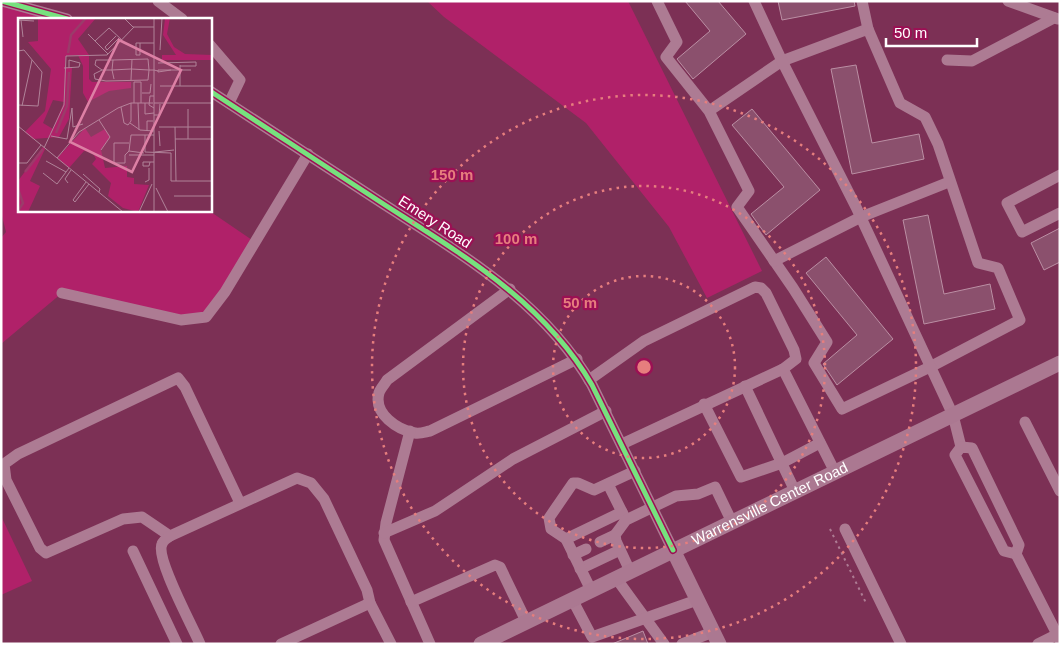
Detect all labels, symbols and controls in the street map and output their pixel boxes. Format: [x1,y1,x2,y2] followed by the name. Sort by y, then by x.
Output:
[886,15,977,47] scale bar
[18,18,211,211] inset map
[894,24,927,41] text: 50 m
[431,166,473,183] text: 150 m
[396,192,475,251] street label: Emery Road
[495,230,537,247] text: 100 m
[563,294,597,311] text: 50 m
[635,358,653,376] centre of rings
[689,458,850,548] street label: Warrensville Center Road

